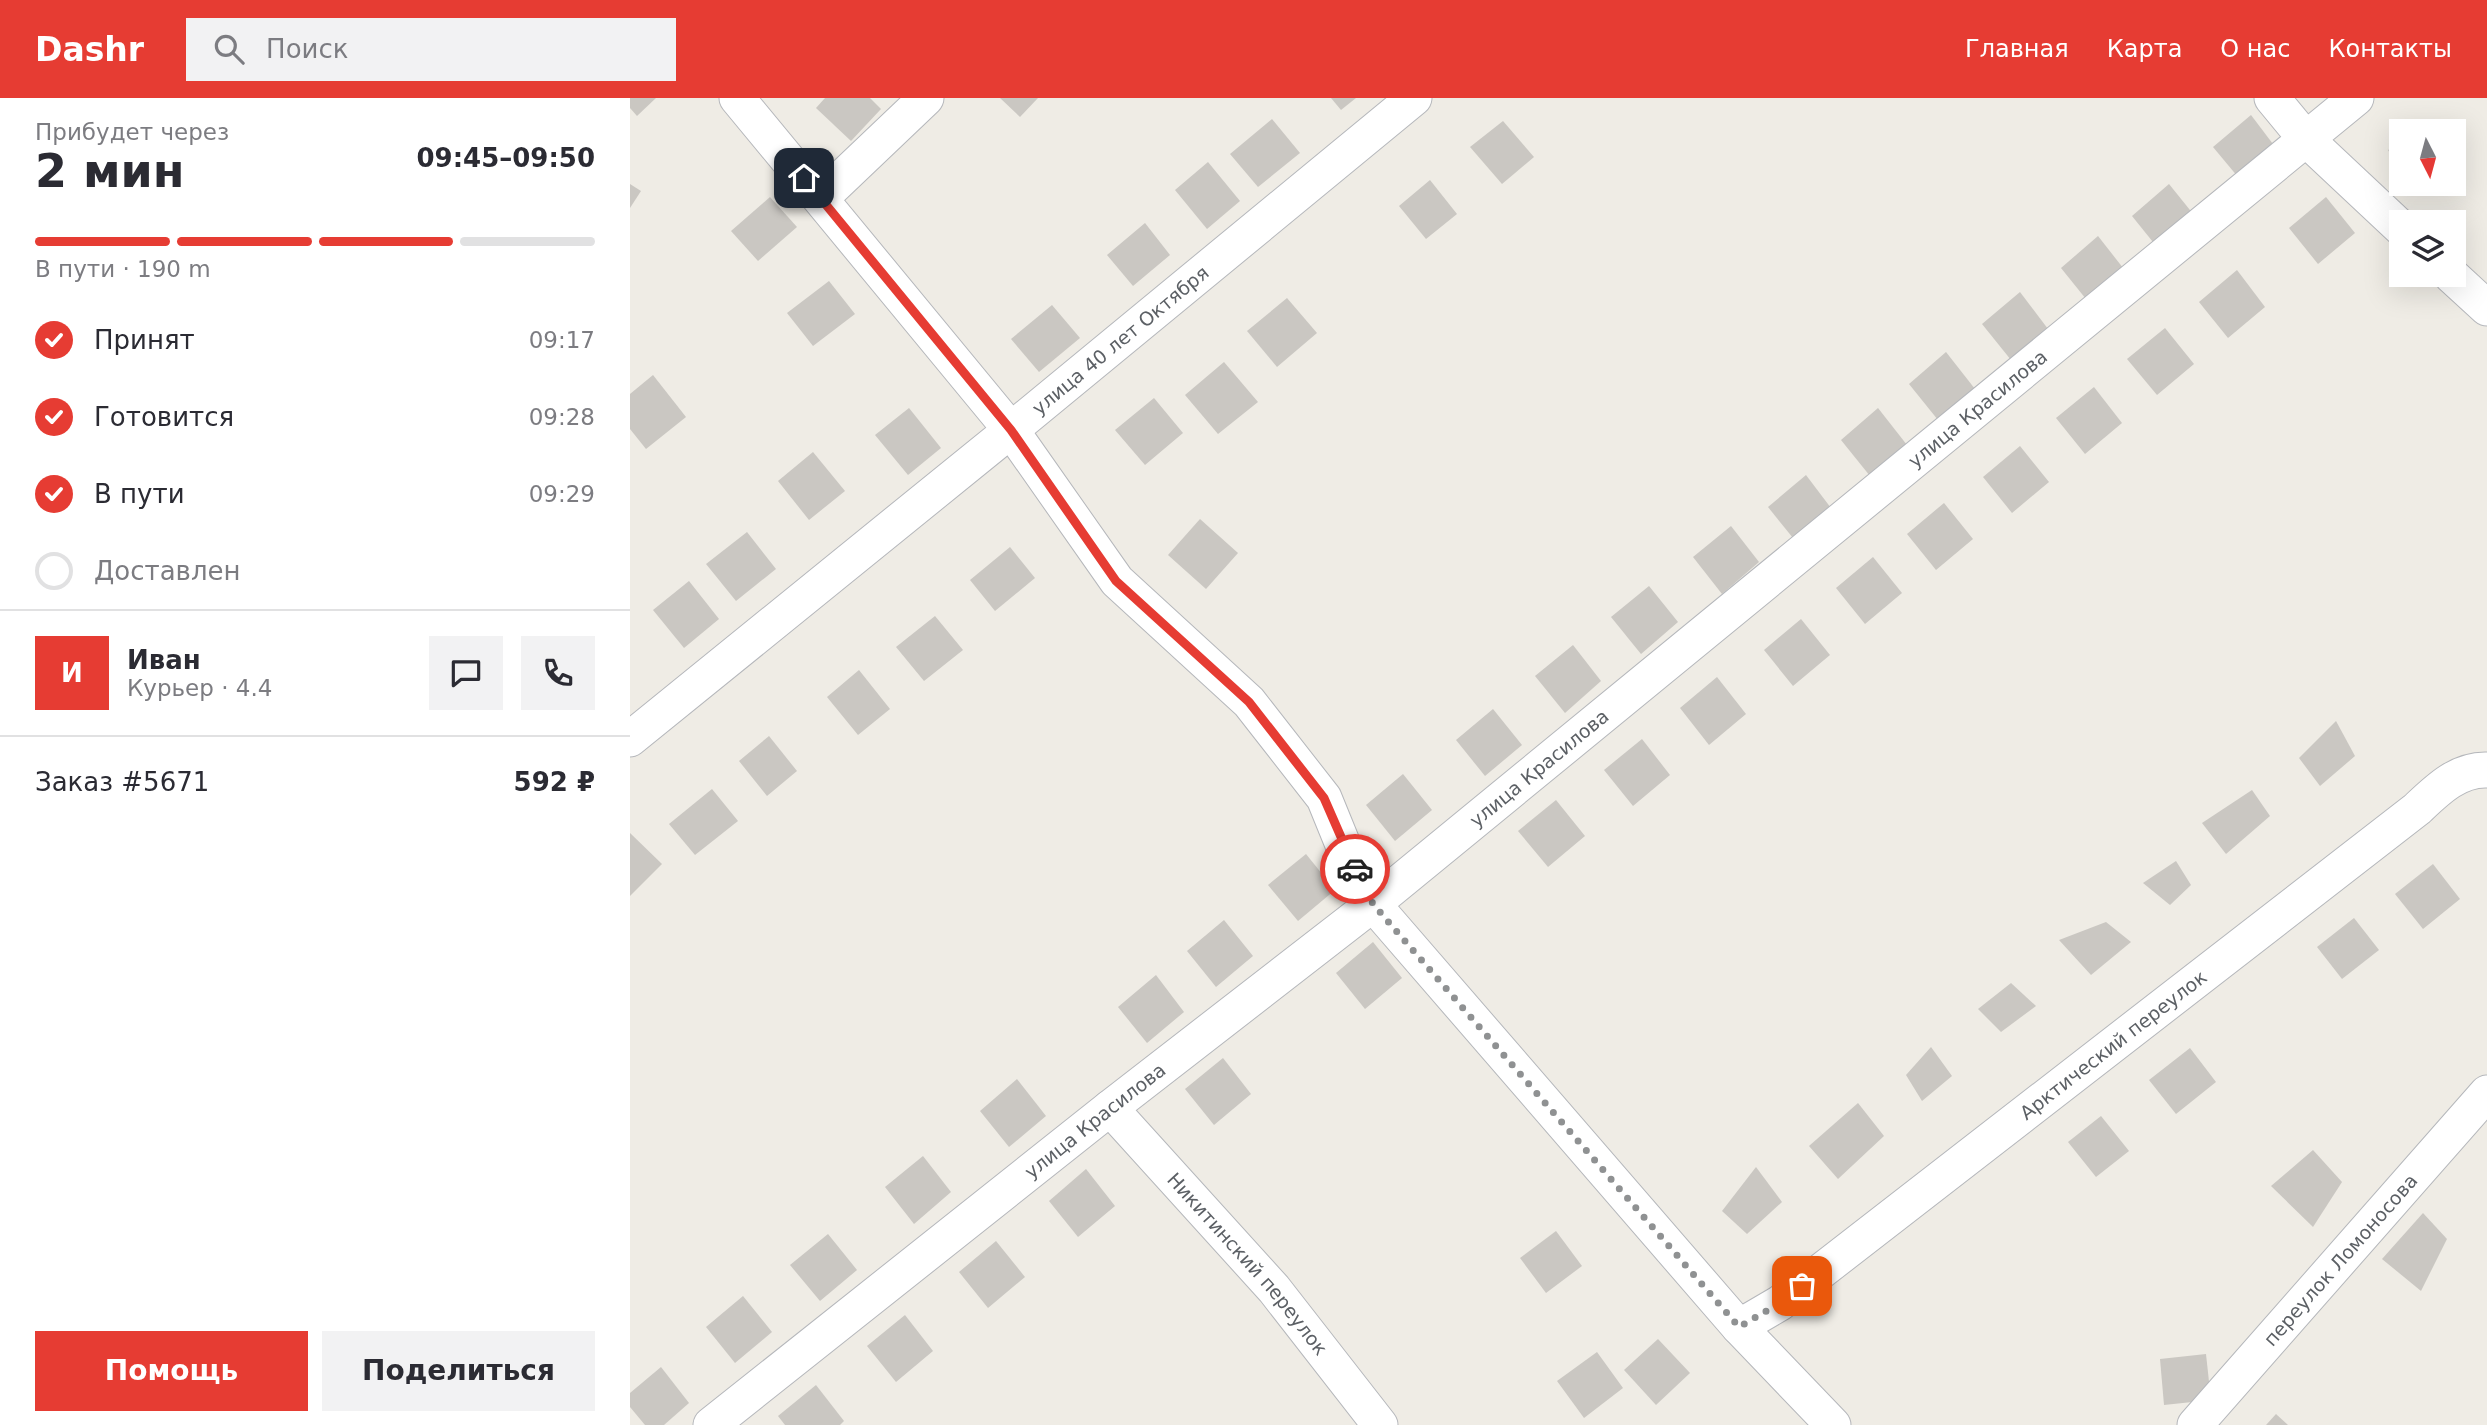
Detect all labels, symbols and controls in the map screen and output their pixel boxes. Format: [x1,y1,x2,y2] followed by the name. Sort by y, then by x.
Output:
[186,18,676,81] search box
[35,30,144,69] text: Dashr
[210,30,248,68] icon: search
[266,34,348,64] text: Поиск
[1965,35,2069,63] text: Главная
[2107,35,2182,63] text: Карта
[2220,35,2290,63] text: О нас
[2328,35,2452,63] text: Контакты
[35,119,229,145] text: Прибудет через
[2389,119,2466,196] north arrow
[2389,119,2466,287] map controls
[416,143,595,173] text: 09:45–09:50
[35,144,185,198] text: 2 мин
[774,148,834,208] pin
[785,159,823,197] icon: home
[2389,210,2466,287] button: layers
[35,256,211,282] text: В пути · 190 m
[1028,261,1213,419] street label: улица 40 лет Октября
[35,321,73,359] icon: check
[94,325,195,355] text: Принят
[529,327,595,353] text: 09:17
[1903,345,2051,472] street label: улица Красилова
[35,398,73,436] icon: check
[94,402,234,432] text: Готовится
[529,404,595,430] text: 09:28
[35,475,73,513] icon: check
[94,479,185,509] text: В пути
[529,481,595,507] text: 09:29
[94,556,241,586] text: Доставлен
[429,636,503,710] button: chat
[521,636,595,710] button: phone
[127,645,201,675] text: Иван
[61,658,83,688] text: И
[127,675,272,701] text: Курьер · 4.4
[1465,705,1613,831] street label: улица Красилова
[35,767,209,797] text: Заказ #5671
[514,767,595,797] text: 592 ₽
[1320,834,1390,904] courier
[1336,850,1374,888] icon: car
[2015,966,2211,1124] street label: Арктический переулок
[1020,1058,1170,1183] street label: улица Красилова
[1163,1168,1332,1359] street label: Никитинский переулок
[2259,1169,2422,1350] street label: переулок Ломоносова
[1772,1256,1832,1316] pin
[1783,1267,1821,1305] icon: bag
[35,1331,308,1411] button: Помощь
[322,1331,595,1411] button: Поделиться

